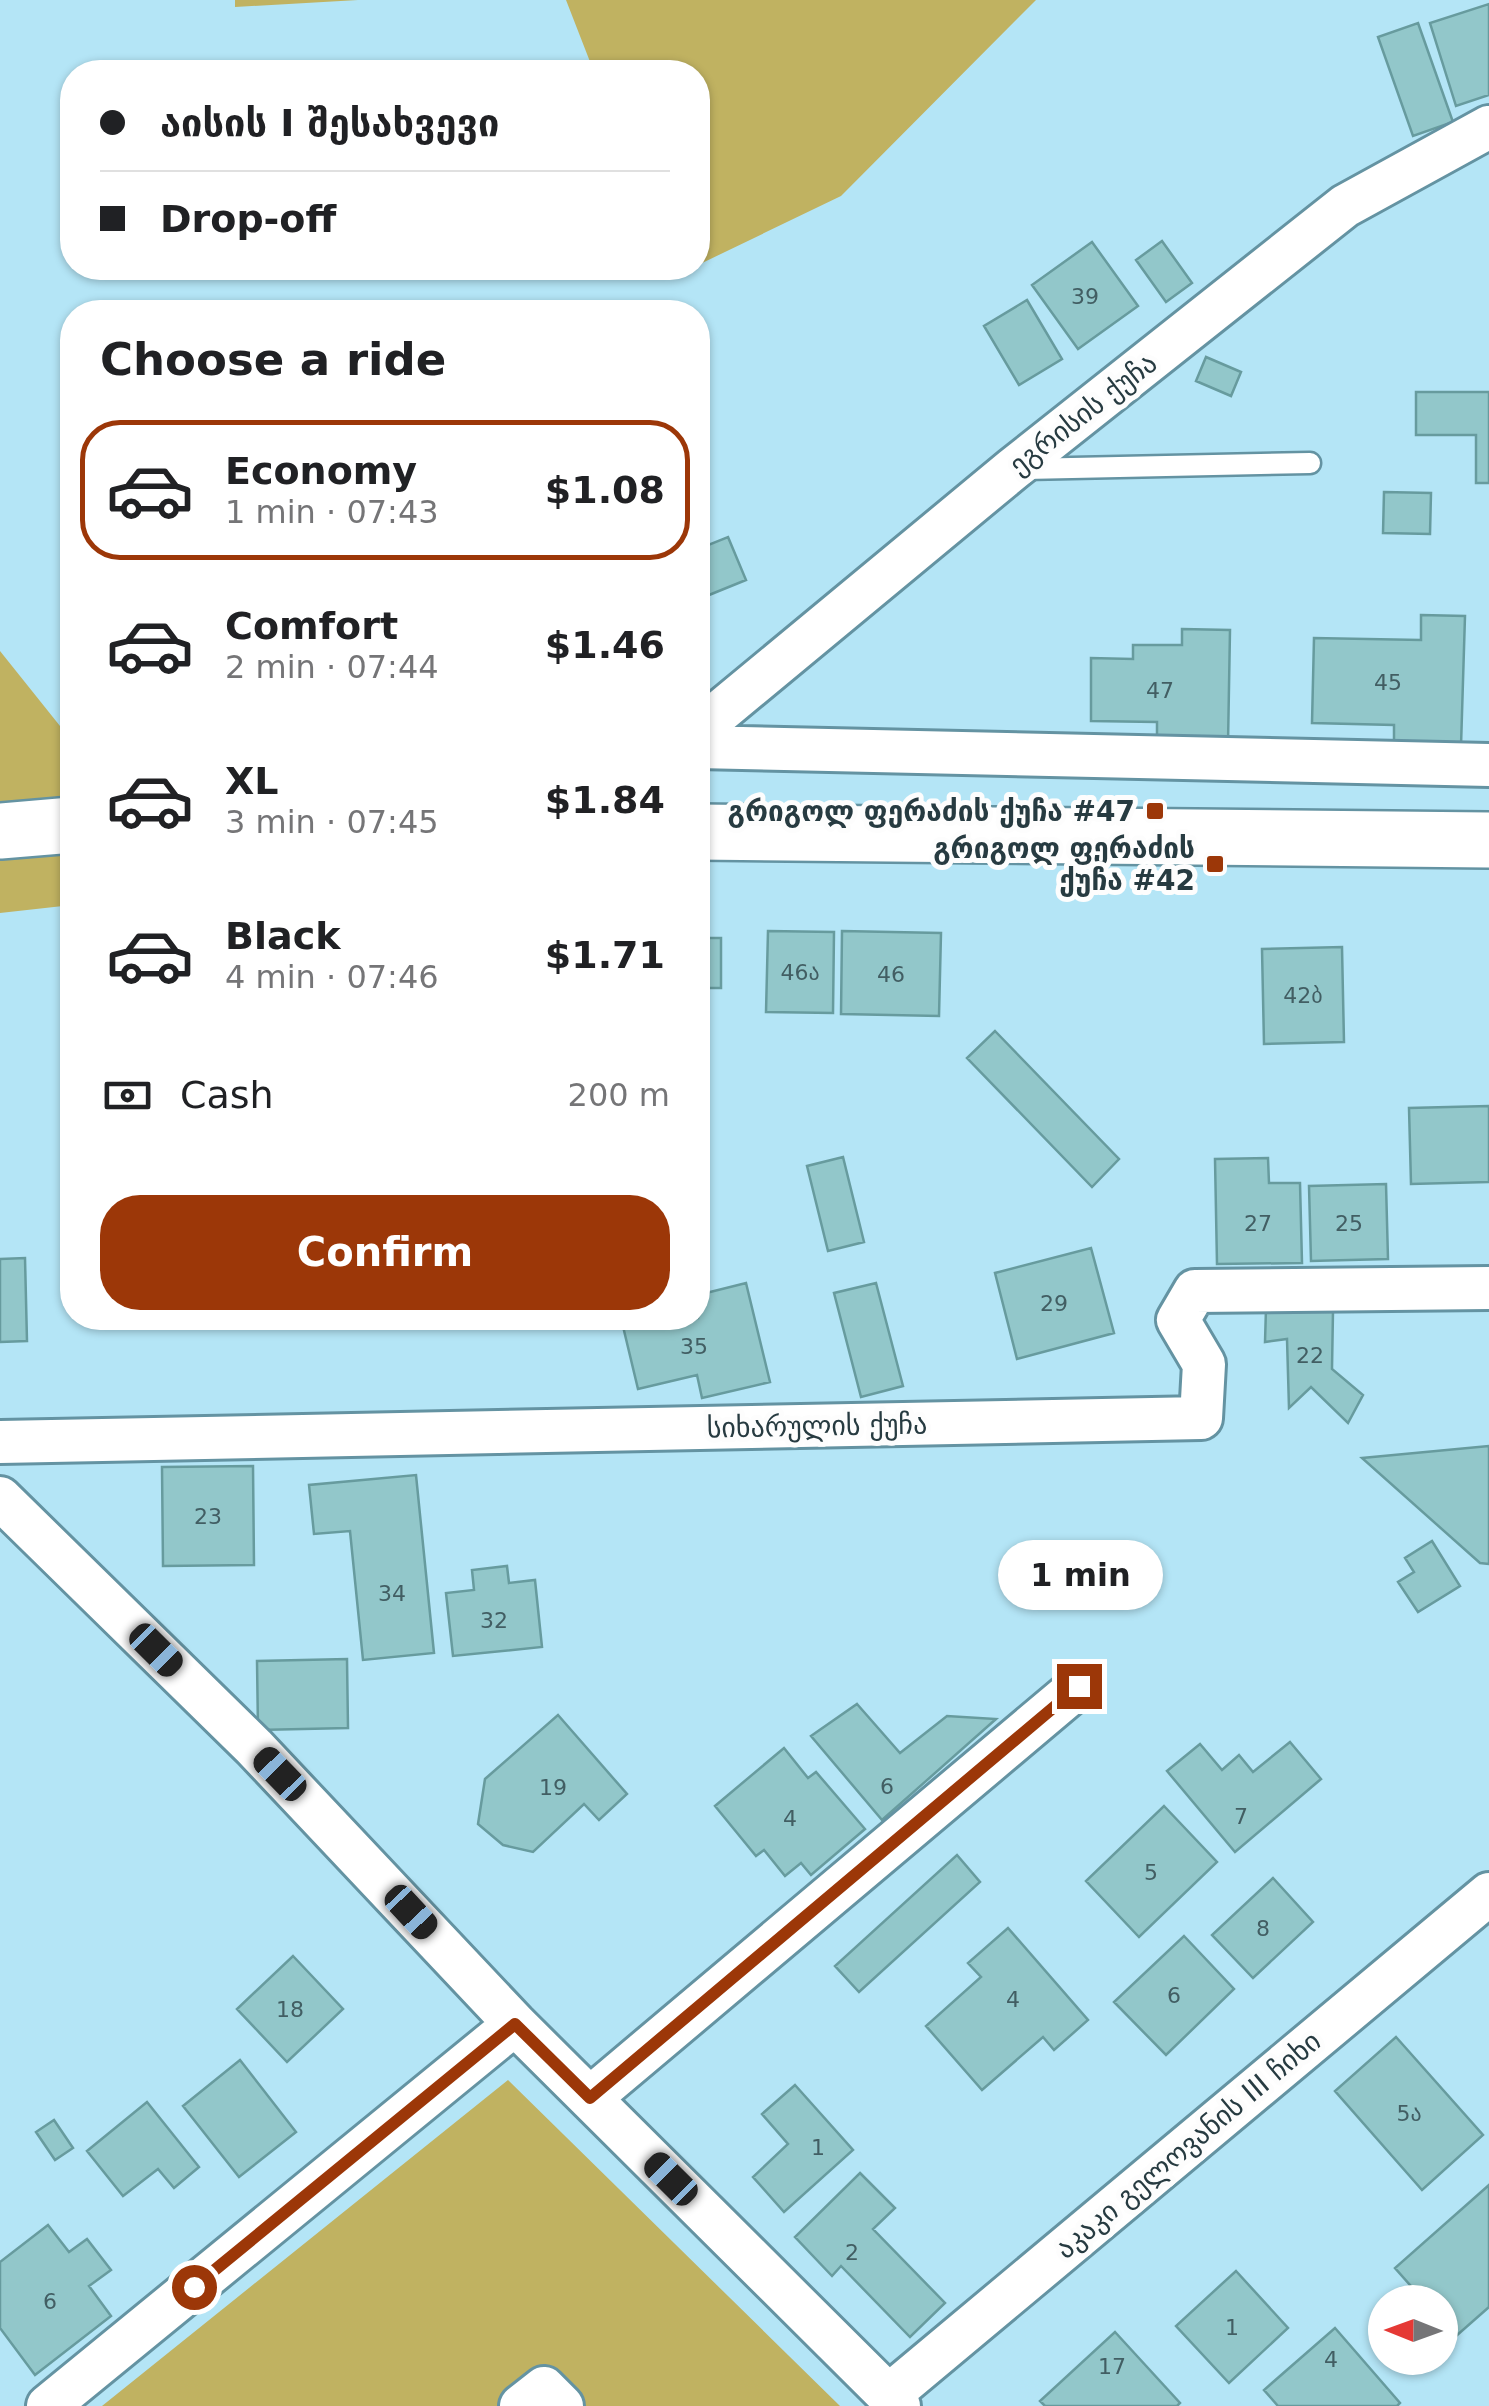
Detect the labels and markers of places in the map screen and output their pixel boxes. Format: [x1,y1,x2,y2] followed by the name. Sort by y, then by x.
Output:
[728,795,1135,828] place label: გრიგოლ ფერაძის ქუჩა #47
[1144,800,1166,822] marker: გრიგოლ ფერაძის ქუჩა #47
[933,832,1195,897] place label: გრიგოლ ფერაძის ქუჩა #42
[1204,853,1226,875] marker: გრიგოლ ფერაძის ქუჩა #42

